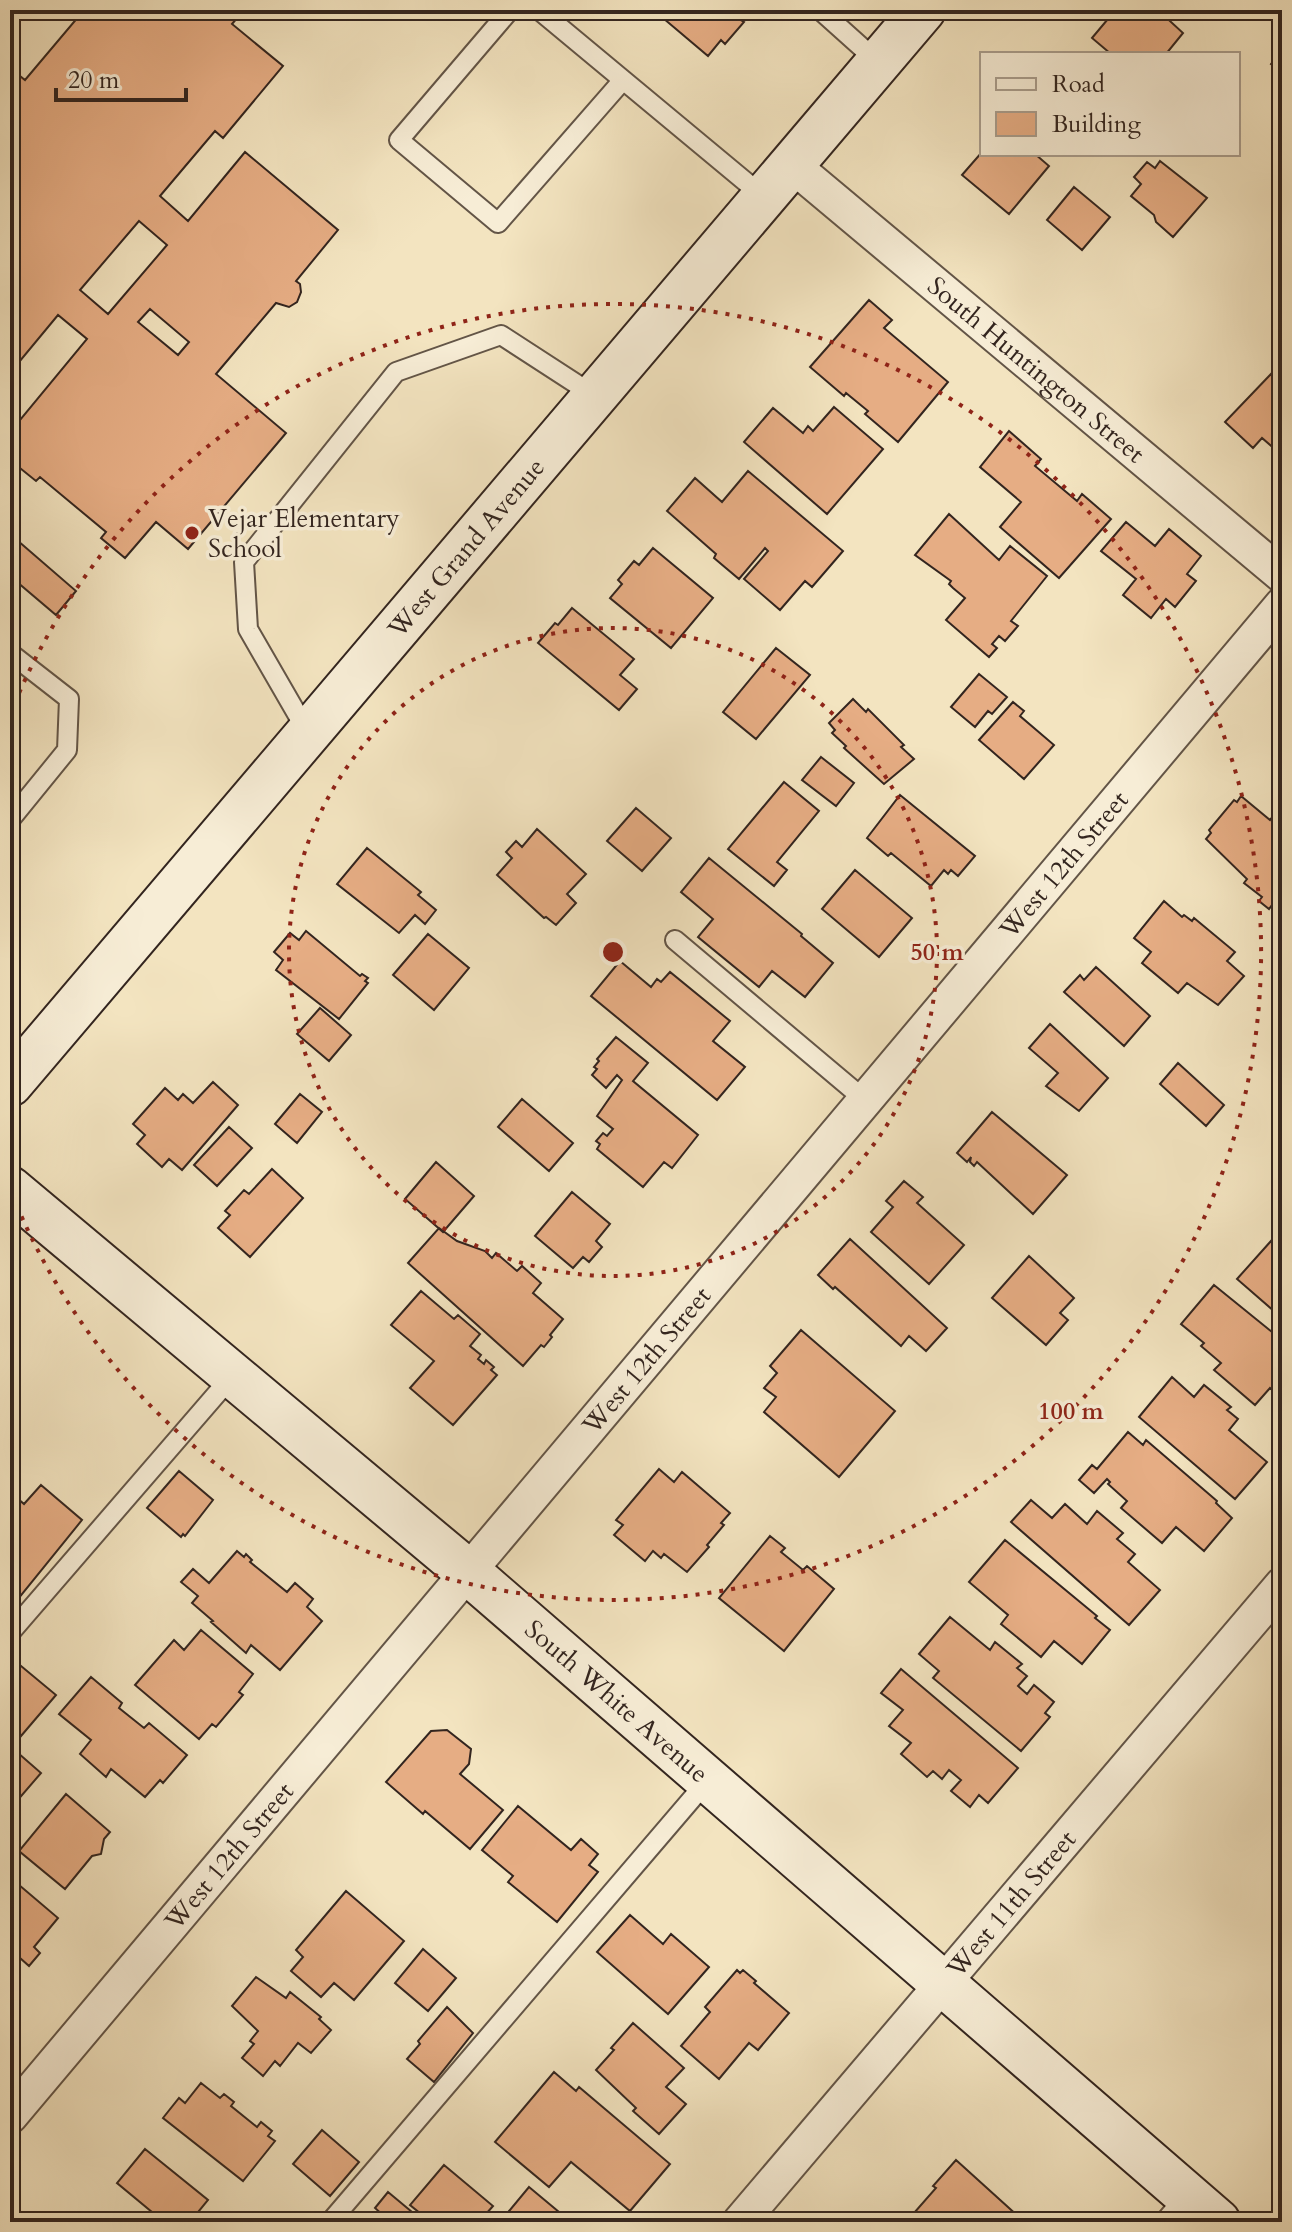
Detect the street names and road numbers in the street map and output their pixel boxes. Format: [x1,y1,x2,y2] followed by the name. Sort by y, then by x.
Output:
[920,269,1152,471] street label: South Huntington Street
[379,451,553,646] street label: West Grand Avenue
[991,783,1136,947] street label: West 12th Street
[574,1279,719,1443] street label: West 12th Street
[517,1612,716,1791] street label: South White Avenue
[156,1775,302,1938] street label: West 12th Street
[938,1823,1084,1986] street label: West 11th Street

